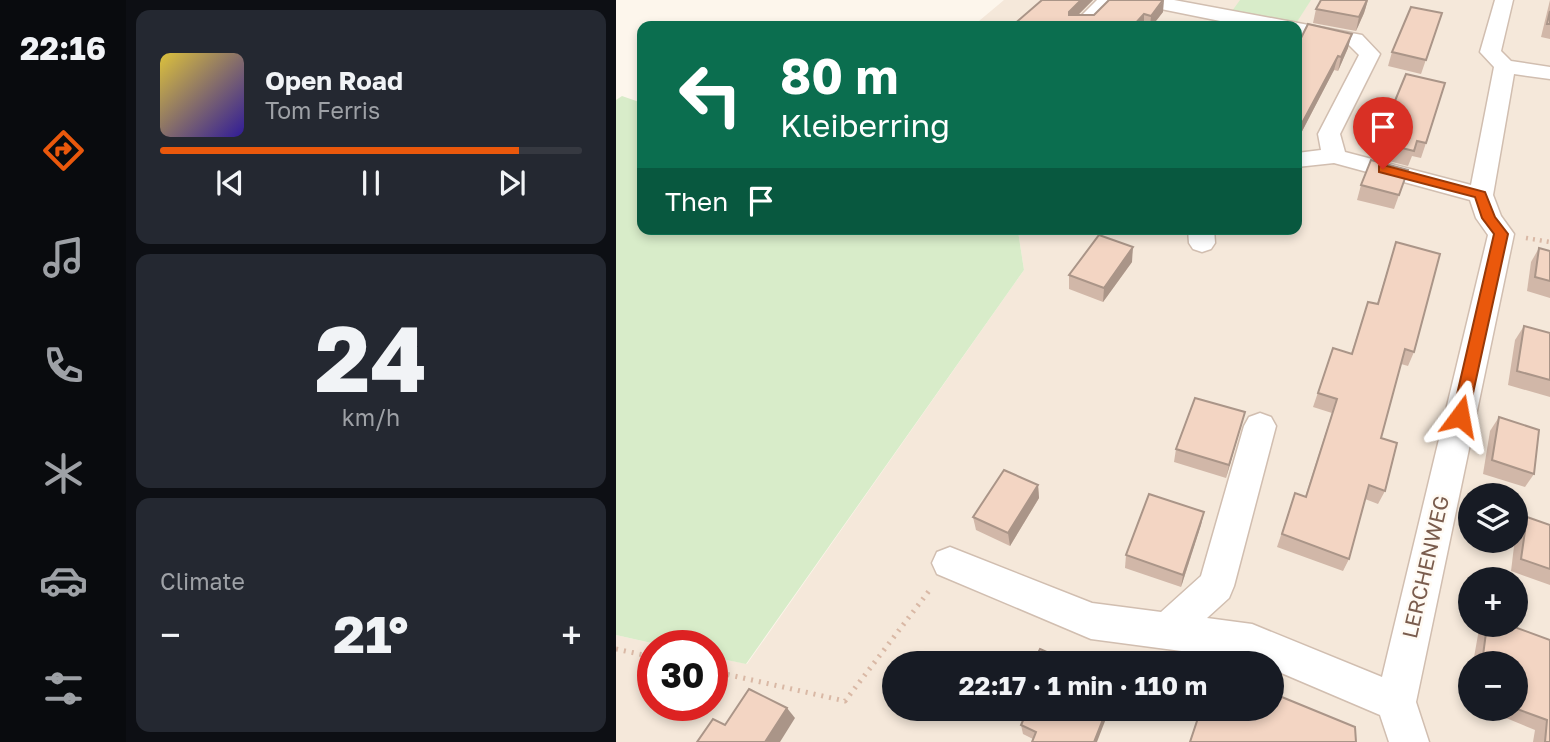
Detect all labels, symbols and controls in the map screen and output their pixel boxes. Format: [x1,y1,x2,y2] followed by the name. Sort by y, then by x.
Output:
[20,29,106,67] text: 22:16
[780,46,898,105] text: 80 m
[665,49,756,140] icon: left
[265,65,403,96] text: Open Road
[265,96,380,124] text: Tom Ferris
[1353,97,1413,169] pin
[780,106,950,144] text: Kleiberring
[1364,108,1402,146] icon: arrive
[39,126,88,175] icon: directions
[211,164,249,202] icon: previous
[352,164,390,202] icon: pause
[493,164,531,202] icon: next
[742,182,780,220] icon: arrive
[665,186,728,217] text: Then
[39,233,88,282] icon: music
[315,303,427,412] text: 24
[39,341,88,390] icon: phone
[1423,379,1497,453] position arrow
[342,403,400,431] text: km/h
[39,449,88,498] icon: climate
[1458,483,1528,721] map controls
[1458,483,1528,553] button: layers
[1396,493,1454,641] street label: LERCHENWEG
[39,556,88,605] icon: car
[160,567,245,595] text: Climate
[1458,567,1528,637] button: +
[333,602,409,664] text: 21°
[160,612,181,657] text: −
[561,612,582,657] text: +
[637,630,728,721] speed limit sign: 30
[1458,651,1528,721] button: −
[39,664,88,713] icon: filters
[959,670,1207,701] text: 22:17 · 1 min · 110 m

